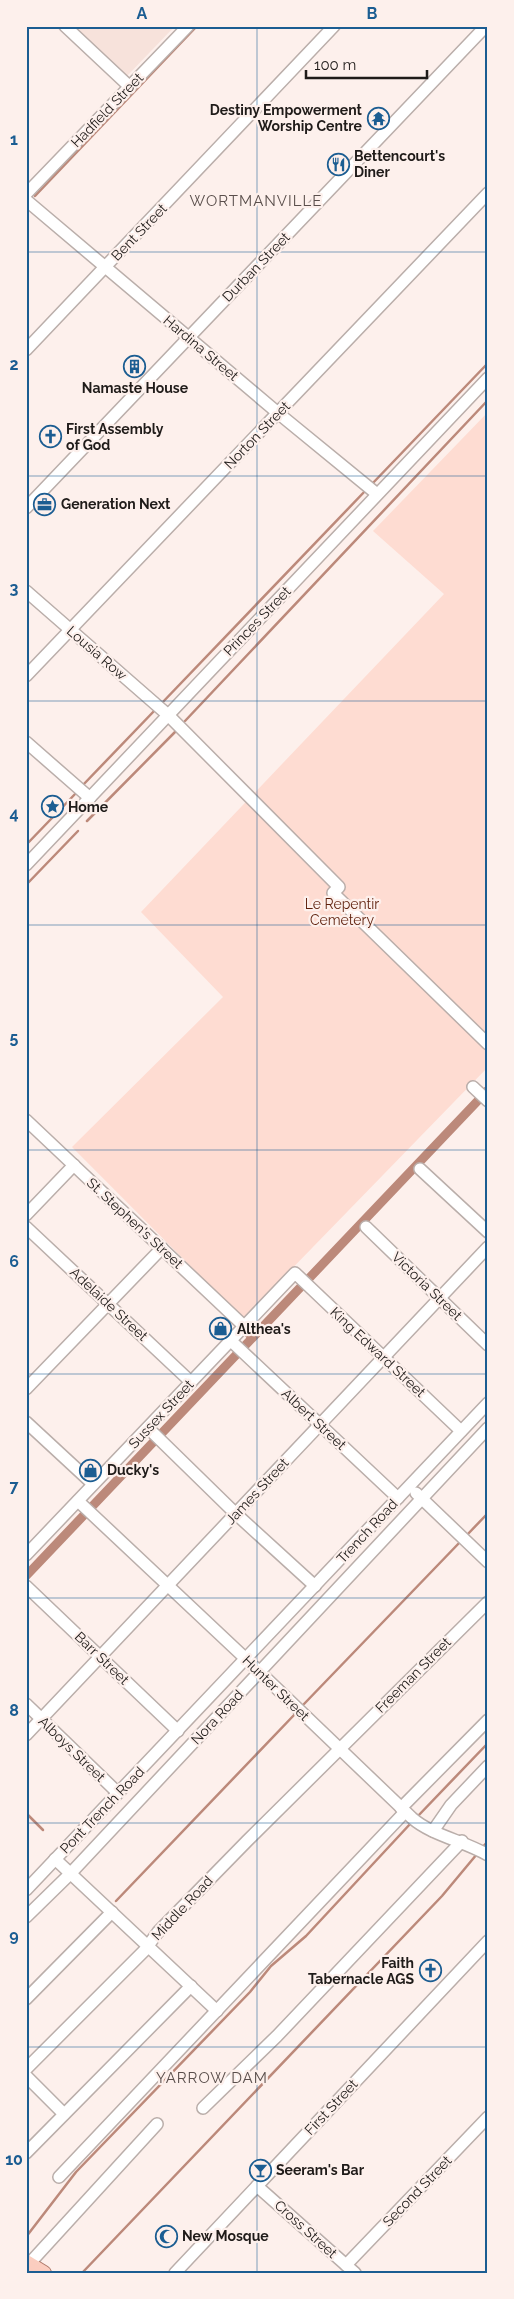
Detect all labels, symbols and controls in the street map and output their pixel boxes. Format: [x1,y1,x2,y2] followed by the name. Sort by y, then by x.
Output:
[137,4,148,23] text: A
[367,4,378,23] text: B
[306,48,428,80] scale bar
[314,56,356,74] text: 100 m
[68,69,147,150] street label: Hadfield Street
[210,102,363,134] place label: Destiny Empowerment Worship Centre
[366,106,390,130] temple icon: Destiny Empowerment Worship Centre
[10,130,18,149] text: 1
[354,148,445,180] place label: Bettencourt's Diner
[326,152,350,176] restaurant icon: Bettencourt's Diner
[190,192,322,210] district label: WORTMANVILLE
[108,200,170,264] street label: Bent Street
[219,229,293,305] street label: Durban Street
[160,312,242,384] street label: Hardina Street
[123,354,147,378] building icon: Namaste House
[9,355,19,374] text: 2
[82,380,189,396] place label: Namaste House
[221,398,293,472] street label: Norton Street
[66,421,164,453] place label: First Assembly of God
[38,425,62,449] church icon: First Assembly of God
[33,492,57,516] office icon: Generation Next
[61,496,171,512] place label: Generation Next
[10,579,19,598] text: 3
[220,583,294,659] street label: Princes Street
[64,623,131,684] street label: Lousia Row
[40,795,64,819] place icon: Home
[68,799,109,815] place label: Home
[9,804,19,823] text: 4
[305,896,379,928] park label: Le Repentir Cemetery
[10,1028,19,1047] text: 5
[84,1174,186,1272] street label: St. Stephen's Street
[389,1249,466,1324] street label: Victoria Street
[9,1252,19,1271] text: 6
[67,1264,151,1344] street label: Adelaide Street
[327,1304,429,1400] street label: King Edward Street
[209,1317,233,1341] shop icon: Althea's
[237,1321,291,1337] place label: Althea's
[125,1376,197,1452] street label: Sussex Street
[279,1385,350,1453] street label: Albert Street
[222,1454,292,1527] street label: James Street
[79,1458,103,1482] shop icon: Ducky's
[107,1462,159,1478] place label: Ducky's
[10,1477,19,1496] text: 7
[333,1496,401,1566] street label: Trench Road
[72,1628,133,1688] street label: Barr Street
[372,1634,454,1716] street label: Freeman Street
[239,1652,313,1724] street label: Hunter Street
[188,1686,246,1748] street label: Nora Road
[9,1701,19,1720] text: 8
[35,1713,109,1785] street label: Alboys Street
[57,1763,147,1857] street label: Pont Trench Road
[148,1873,216,1943] street label: Middle Road
[9,1926,19,1945] text: 9
[308,1955,414,1987] place label: Faith Tabernacle AGS
[418,1959,442,1983] church icon: Faith Tabernacle AGS
[156,2069,268,2087] district label: YARROW DAM
[301,2076,361,2138] street label: First Street
[5,2150,23,2169] text: 10
[379,2152,455,2230] street label: Second Street
[248,2158,272,2182] bar icon: Seeram's Bar
[276,2162,365,2178] place label: Seeram's Bar
[271,2197,341,2261] street label: Cross Street
[154,2224,178,2248] mosque icon: New Mosque
[182,2228,269,2244] place label: New Mosque

